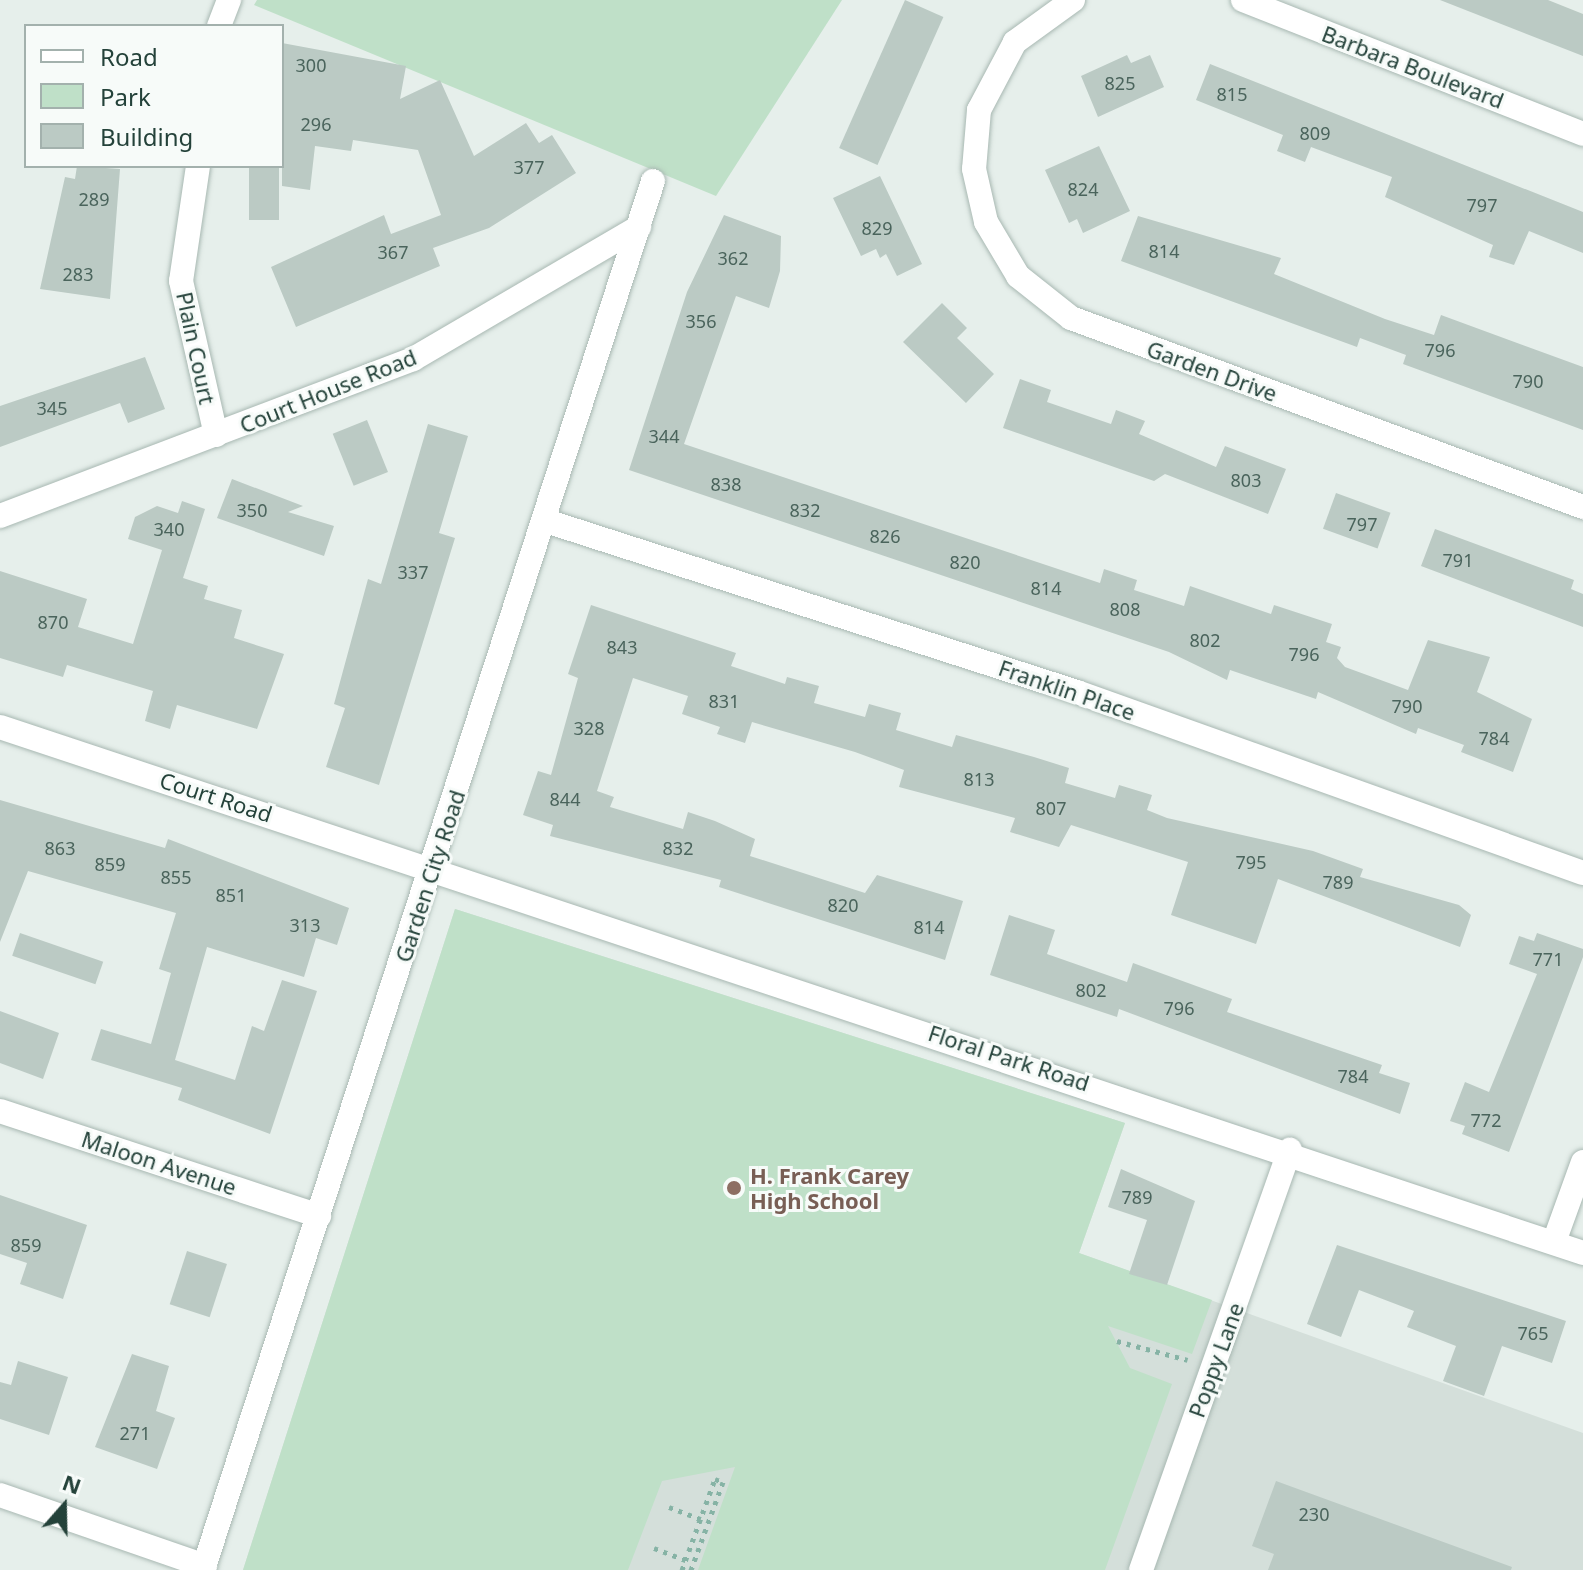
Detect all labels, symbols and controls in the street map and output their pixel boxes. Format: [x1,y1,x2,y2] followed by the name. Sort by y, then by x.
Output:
[1318,20,1508,114] street label: Barbara Boulevard
[24,24,284,168] legend
[100,40,158,73] text: Road
[296,54,326,76] house number: 300
[1105,72,1135,94] house number: 825
[100,80,151,113] text: Park
[1217,83,1247,105] house number: 815
[301,113,331,135] house number: 296
[100,120,193,153] text: Building
[1300,122,1330,144] house number: 809
[514,156,544,178] house number: 377
[1068,178,1098,200] house number: 824
[79,188,109,210] house number: 289
[1467,194,1497,216] house number: 797
[862,217,892,239] house number: 829
[1149,240,1179,262] house number: 814
[378,241,408,263] house number: 367
[718,247,748,269] house number: 362
[63,263,93,285] house number: 283
[171,289,221,407] street label: Plain Court
[686,310,716,332] house number: 356
[1143,335,1281,407] street label: Garden Drive
[1425,339,1455,361] house number: 796
[236,343,420,439] street label: Court House Road
[1513,370,1543,392] house number: 790
[37,397,67,419] house number: 345
[649,425,679,447] house number: 344
[1231,469,1261,491] house number: 803
[711,473,741,495] house number: 838
[237,499,267,521] house number: 350
[790,499,820,521] house number: 832
[1347,513,1377,535] house number: 797
[154,518,184,540] house number: 340
[870,525,900,547] house number: 826
[1443,549,1473,571] house number: 791
[950,551,980,573] house number: 820
[398,561,428,583] house number: 337
[1031,577,1061,599] house number: 814
[1110,598,1140,620] house number: 808
[38,611,68,633] house number: 870
[1190,629,1220,651] house number: 802
[607,636,637,658] house number: 843
[1289,643,1319,665] house number: 796
[995,654,1139,726] street label: Franklin Place
[709,690,739,712] house number: 831
[1392,695,1422,717] house number: 790
[574,717,604,739] house number: 328
[1479,727,1509,749] house number: 784
[157,766,275,828] street label: Court Road
[964,768,994,790] house number: 813
[390,787,470,965] street label: Garden City Road
[550,788,580,810] house number: 844
[1036,797,1066,819] house number: 807
[45,837,75,859] house number: 863
[663,837,693,859] house number: 832
[1236,851,1266,873] house number: 795
[95,853,125,875] house number: 859
[161,866,191,888] house number: 855
[1323,871,1353,893] house number: 789
[216,884,246,906] house number: 851
[828,894,858,916] house number: 820
[290,914,320,936] house number: 313
[914,916,944,938] house number: 814
[1533,948,1563,970] house number: 771
[1076,979,1106,1001] house number: 802
[1164,997,1194,1019] house number: 796
[925,1020,1093,1096] street label: Floral Park Road
[1338,1065,1368,1087] house number: 784
[1471,1109,1501,1131] house number: 772
[78,1126,240,1200] street label: Maloon Avenue
[750,1162,909,1214] place label: H. Frank Carey High School
[725,1179,743,1197] marker: H. Frank Carey High School
[1122,1186,1152,1208] house number: 789
[11,1234,41,1256] house number: 859
[1183,1299,1249,1421] street label: Poppy Lane
[1518,1322,1548,1344] house number: 765
[120,1422,150,1444] house number: 271
[24,1466,104,1546] north arrow
[59,1466,86,1501] text: N
[1299,1503,1329,1525] house number: 230

